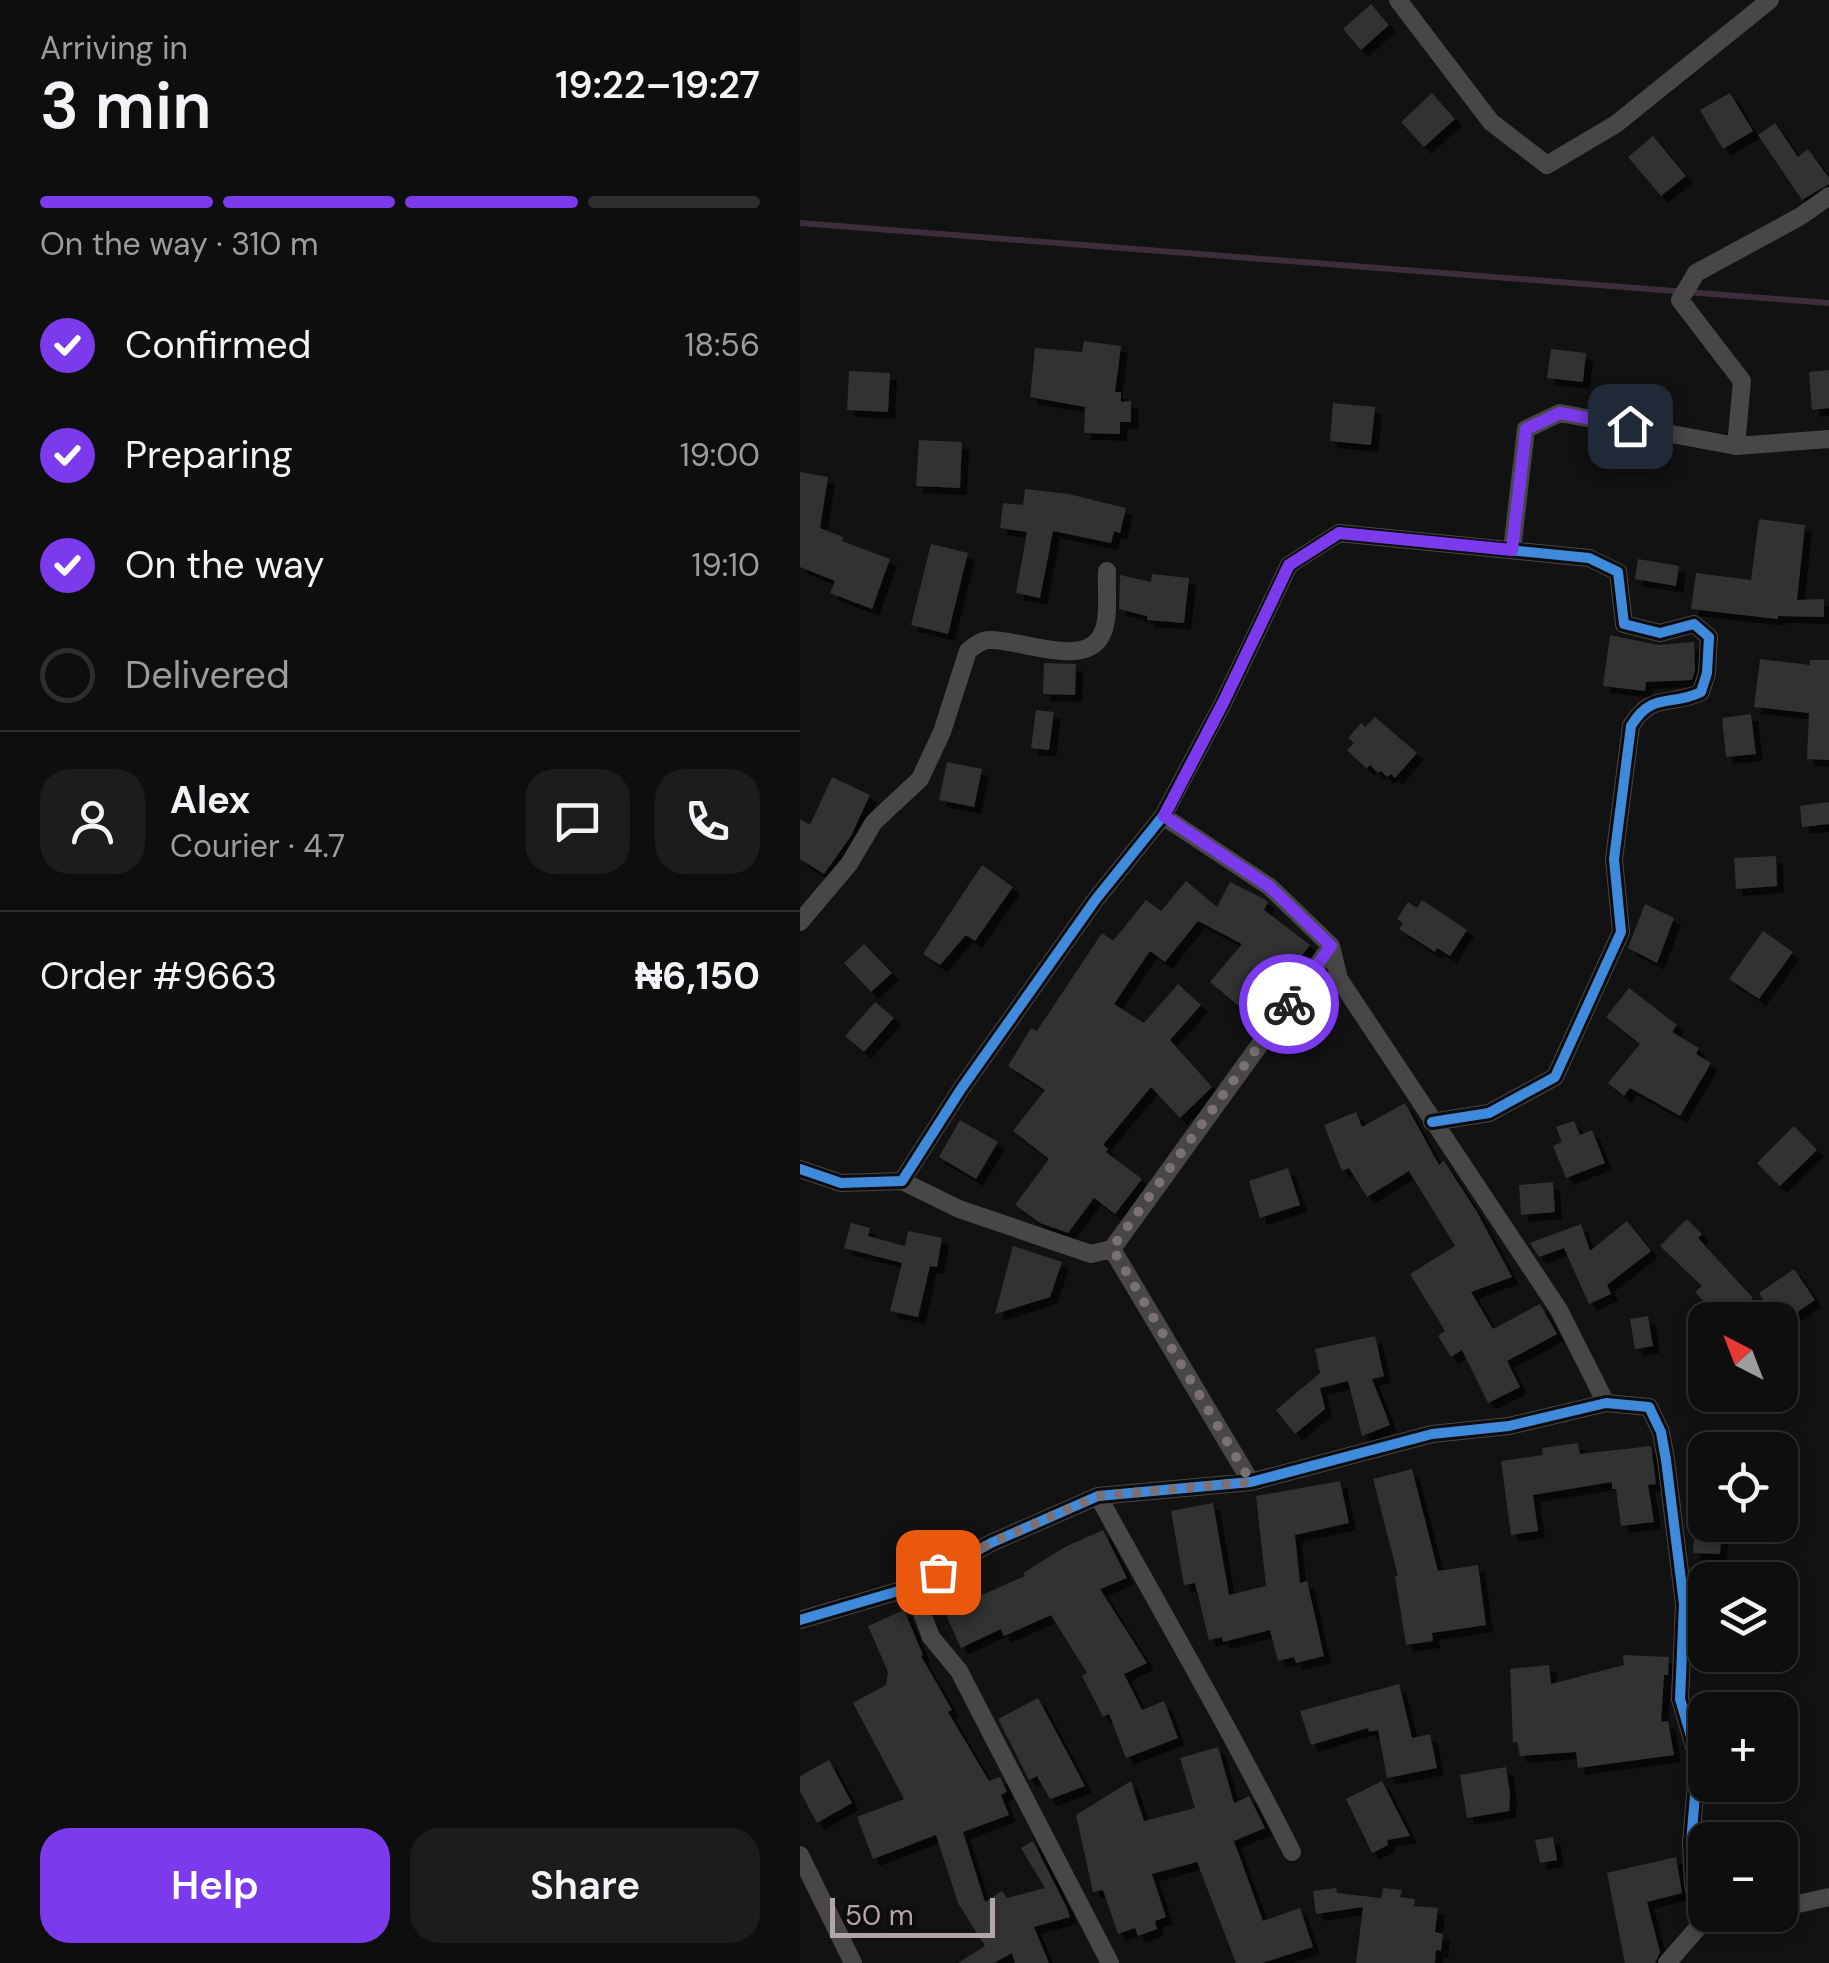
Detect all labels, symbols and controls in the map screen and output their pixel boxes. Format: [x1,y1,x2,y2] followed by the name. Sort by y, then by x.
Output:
[40,27,188,69] text: Arriving in
[555,60,760,110] text: 19:22–19:27
[40,64,211,148] text: 3 min
[40,223,318,265] text: On the way · 310 m
[40,318,95,373] icon: check
[125,320,311,370] text: Confirmed
[684,324,760,366] text: 18:56
[1588,384,1673,469] pin
[1603,399,1658,454] icon: home
[40,428,95,483] icon: check
[125,430,293,480] text: Preparing
[680,434,760,476] text: 19:00
[40,538,95,593] icon: check
[125,540,324,590] text: On the way
[692,544,760,586] text: 19:10
[125,650,290,700] text: Delivered
[40,769,145,874] button: person
[525,769,630,874] button: chat
[655,769,760,874] button: phone
[170,775,250,825] text: Alex
[170,825,345,867] text: Courier · 4.7
[40,951,277,1001] text: Order #9663
[635,951,760,1001] text: ₦6,150
[1239,954,1339,1054] courier
[1262,977,1317,1032] icon: bike
[1688,1302,1798,1412] north arrow
[1688,1302,1798,1932] map controls
[1688,1432,1798,1542] button: locate
[896,1530,981,1615] pin
[911,1545,966,1600] icon: bag
[1688,1562,1798,1672] button: layers
[1688,1692,1798,1802] button: +
[1688,1822,1798,1932] button: −
[40,1828,390,1943] button: Help
[410,1828,760,1943] button: Share
[830,1893,995,1938] scale bar
[845,1897,914,1934] text: 50 m

